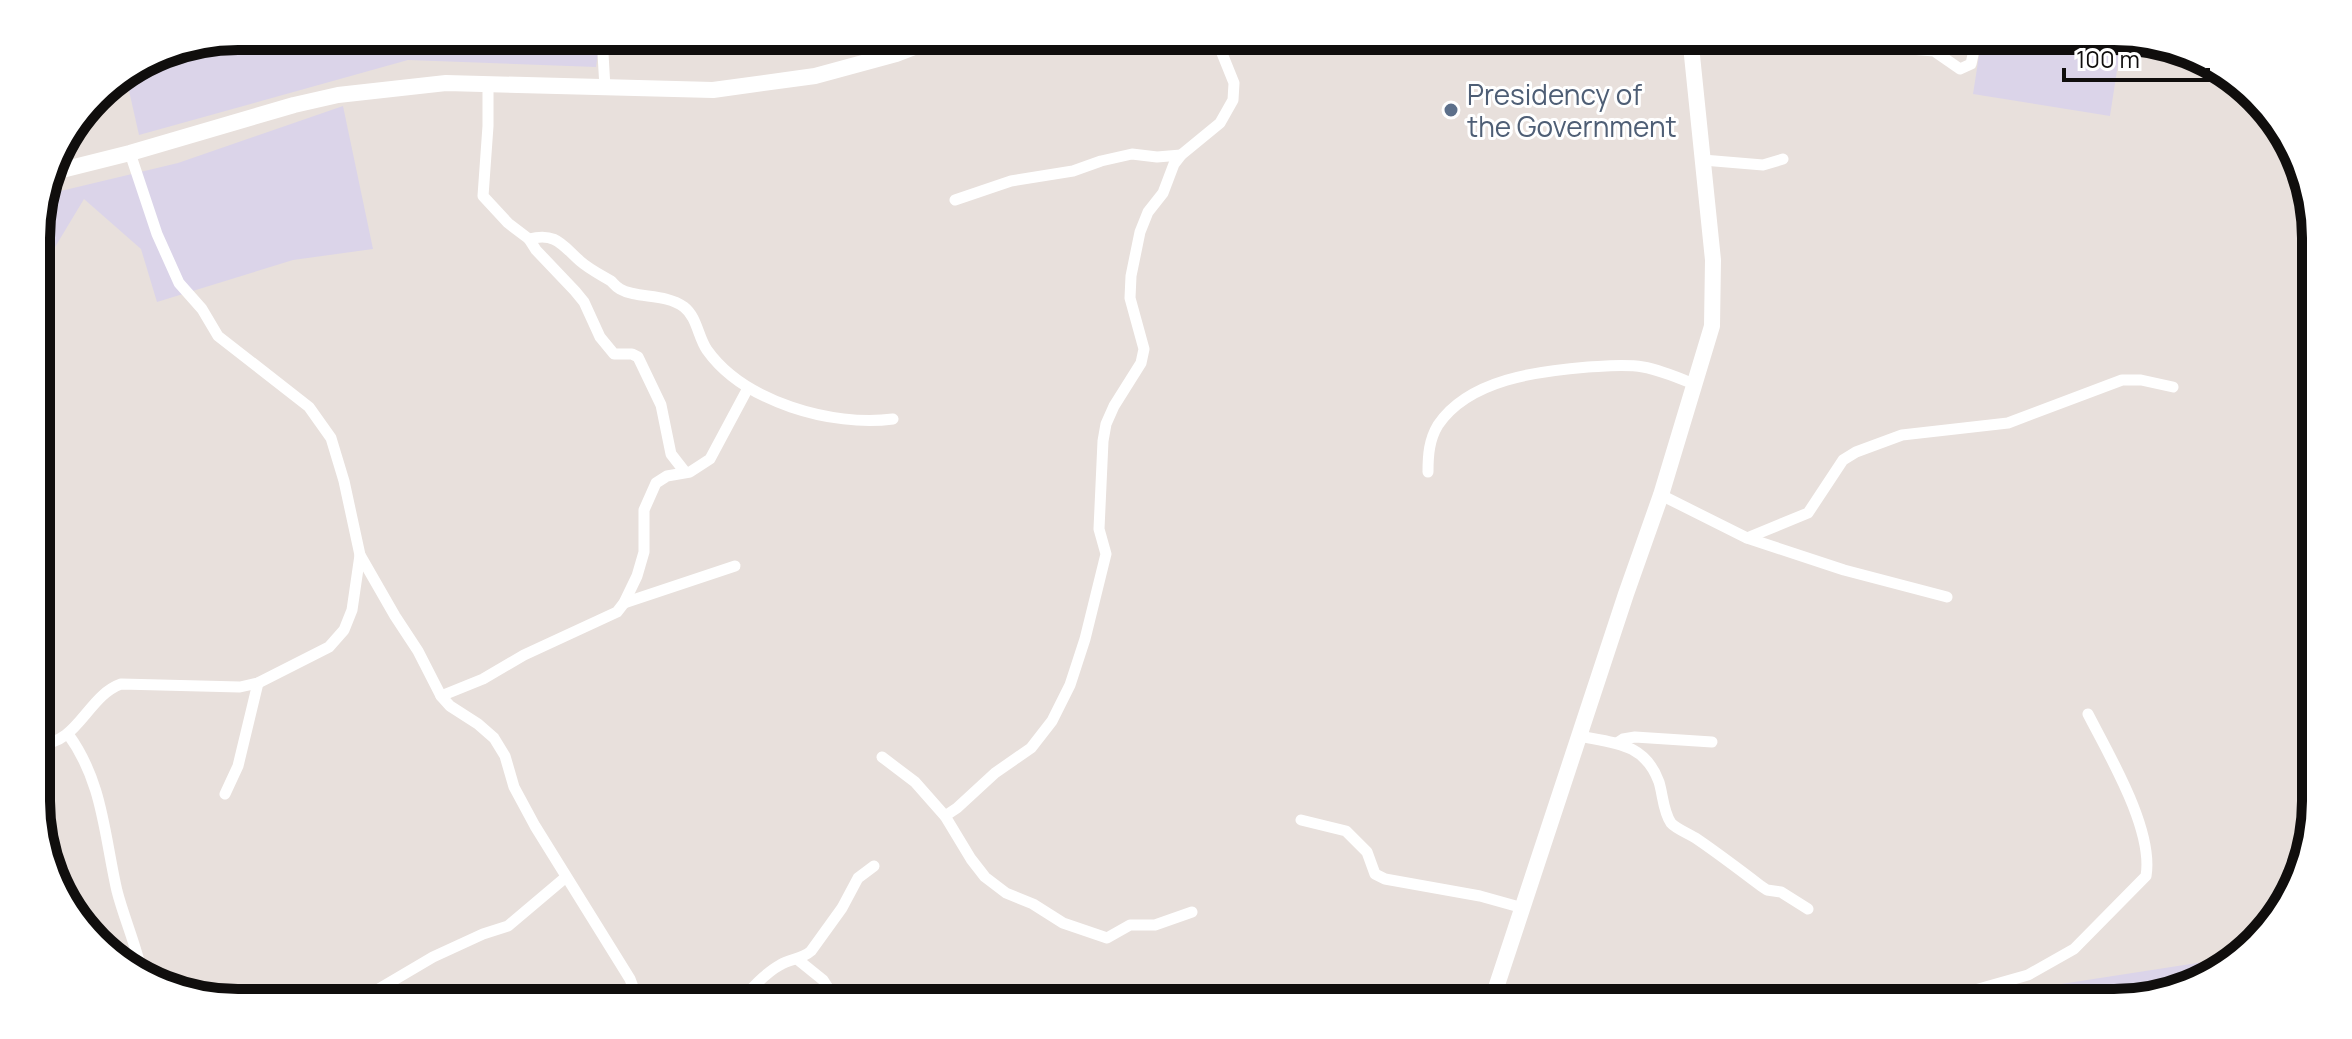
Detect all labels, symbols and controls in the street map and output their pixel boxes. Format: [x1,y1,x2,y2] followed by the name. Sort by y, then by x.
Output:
[2064,32,2208,82] scale bar
[2076,42,2140,75] text: 100 m
[1467,75,1677,145] place label: Presidency of the Government
[1442,101,1460,119] marker: Presidency of the Government

